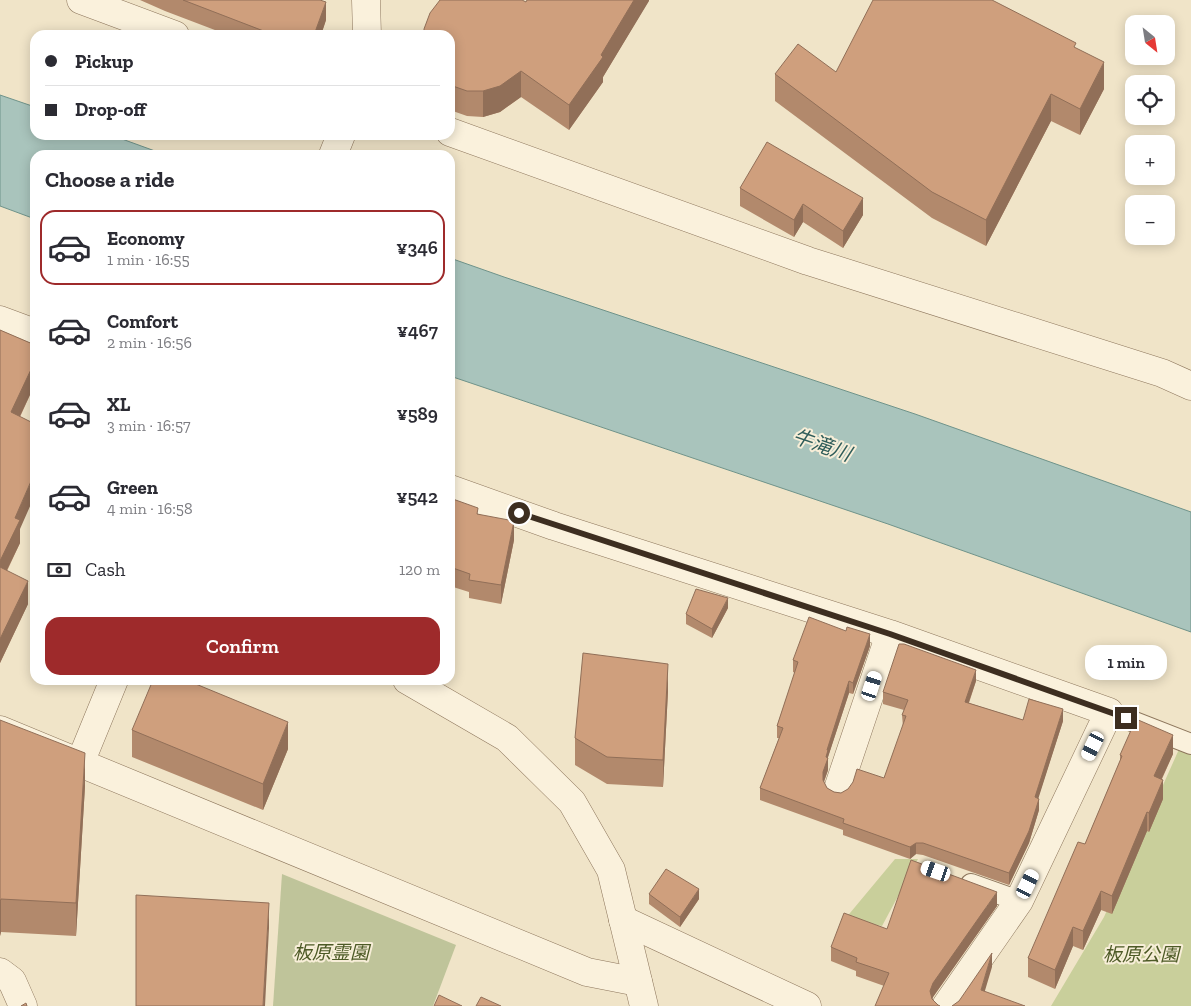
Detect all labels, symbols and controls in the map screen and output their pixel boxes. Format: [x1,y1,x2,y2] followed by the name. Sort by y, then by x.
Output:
[1125,15,1175,65] north arrow
[1125,15,1175,245] map controls
[75,50,133,73] text: Pickup
[1125,75,1175,125] button: locate
[75,98,146,121] text: Drop-off
[1125,135,1175,185] button: +
[45,166,175,193] text: Choose a ride
[1125,195,1175,245] button: −
[47,225,92,270] icon: car
[107,227,185,250] text: Economy
[396,236,438,259] text: ¥346
[107,250,190,269] text: 1 min · 16:55
[47,308,92,353] icon: car
[107,310,178,333] text: Comfort
[397,319,438,342] text: ¥467
[107,333,192,352] text: 2 min · 16:56
[47,391,92,436] icon: car
[107,393,130,416] text: XL
[397,402,438,425] text: ¥589
[107,416,191,435] text: 3 min · 16:57
[790,424,856,467] water label: 牛滝川
[47,474,92,519] icon: car
[107,476,158,499] text: Green
[396,485,438,508] text: ¥542
[107,499,193,518] text: 4 min · 16:58
[508,502,530,524] route start
[45,556,73,584] icon: cash
[85,558,125,581] text: Cash
[399,560,440,579] text: 120 m
[45,617,440,675] button: Confirm
[1085,646,1167,680] callout: 1 min
[1107,653,1145,672] text: 1 min
[860,669,883,703] car
[1115,707,1137,729] route end
[1079,729,1106,763] car
[919,859,952,883] car
[1014,867,1041,901] car
[293,941,372,964] park label: 板原霊園
[1103,943,1182,966] park label: 板原公園

